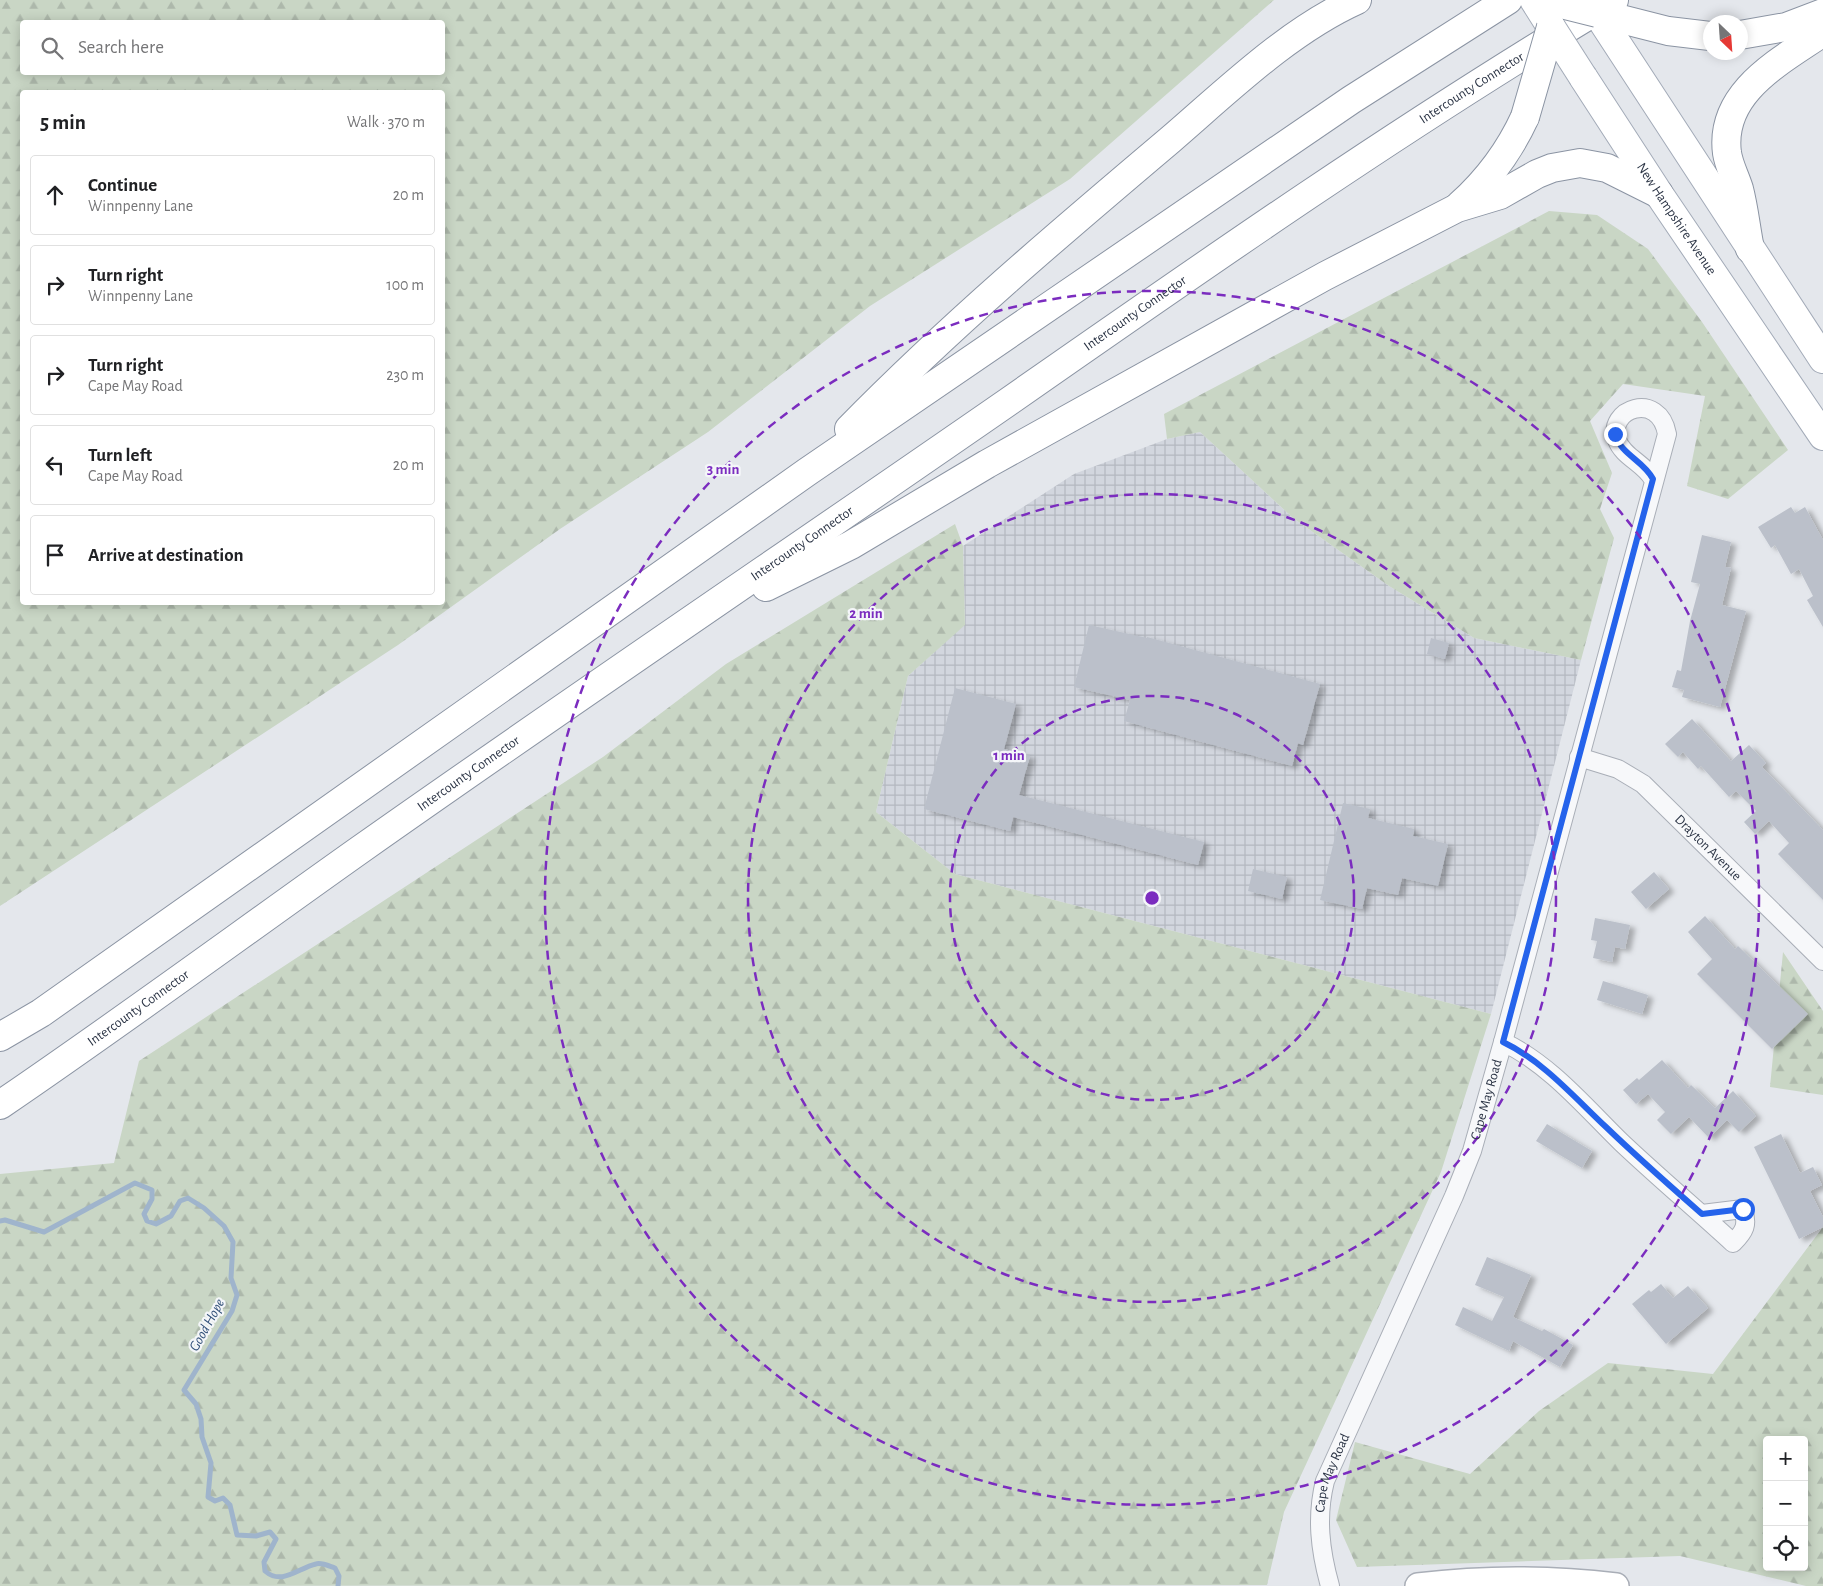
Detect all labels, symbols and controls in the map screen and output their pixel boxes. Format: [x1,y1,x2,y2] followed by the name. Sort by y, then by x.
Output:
[1703,15,1748,60] north arrow
[20,20,445,75] search box
[38,34,66,62] icon: search
[78,38,164,57] text: Search here
[1417,49,1527,126] street label: Intercounty Connector
[40,112,86,133] text: 5 min
[347,114,425,130] text: Walk · 370 m
[1634,161,1719,278] street label: New Hampshire Avenue
[88,176,157,195] text: Continue
[41,181,69,209] icon: ahead
[393,187,424,203] text: 20 m
[88,198,193,214] text: Winnpenny Lane
[88,266,163,285] text: Turn right
[41,271,69,299] icon: right
[1082,273,1189,354] street label: Intercounty Connector
[386,277,424,293] text: 100 m
[88,288,193,304] text: Winnpenny Lane
[88,356,163,375] text: Turn right
[41,361,69,389] icon: right
[386,367,424,383] text: 230 m
[88,378,183,394] text: Cape May Road
[1604,423,1627,446] route end
[88,446,152,465] text: Turn left
[41,451,69,479] icon: left
[393,457,424,473] text: 20 m
[707,462,739,477] text: 3 min
[88,468,183,484] text: Cape May Road
[748,503,856,584] street label: Intercounty Connector
[41,541,69,569] icon: arrive
[88,546,244,565] text: Arrive at destination
[849,606,883,621] text: 2 min
[415,733,523,814] street label: Intercounty Connector
[993,748,1025,763] text: 1 min
[1672,812,1744,883] street label: Drayton Avenue
[1143,889,1161,907] centre of rings
[85,967,192,1049] street label: Intercounty Connector
[1468,1058,1505,1142] street label: Cape May Road
[1732,1198,1755,1221] route start
[187,1296,228,1354] water label: Good Hope
[1313,1432,1352,1513] street label: Cape May Road
[1763,1436,1808,1571] map controls
[1763,1436,1808,1481] button: +
[1763,1481,1808,1526] button: −
[1763,1526,1808,1571] button: locate

